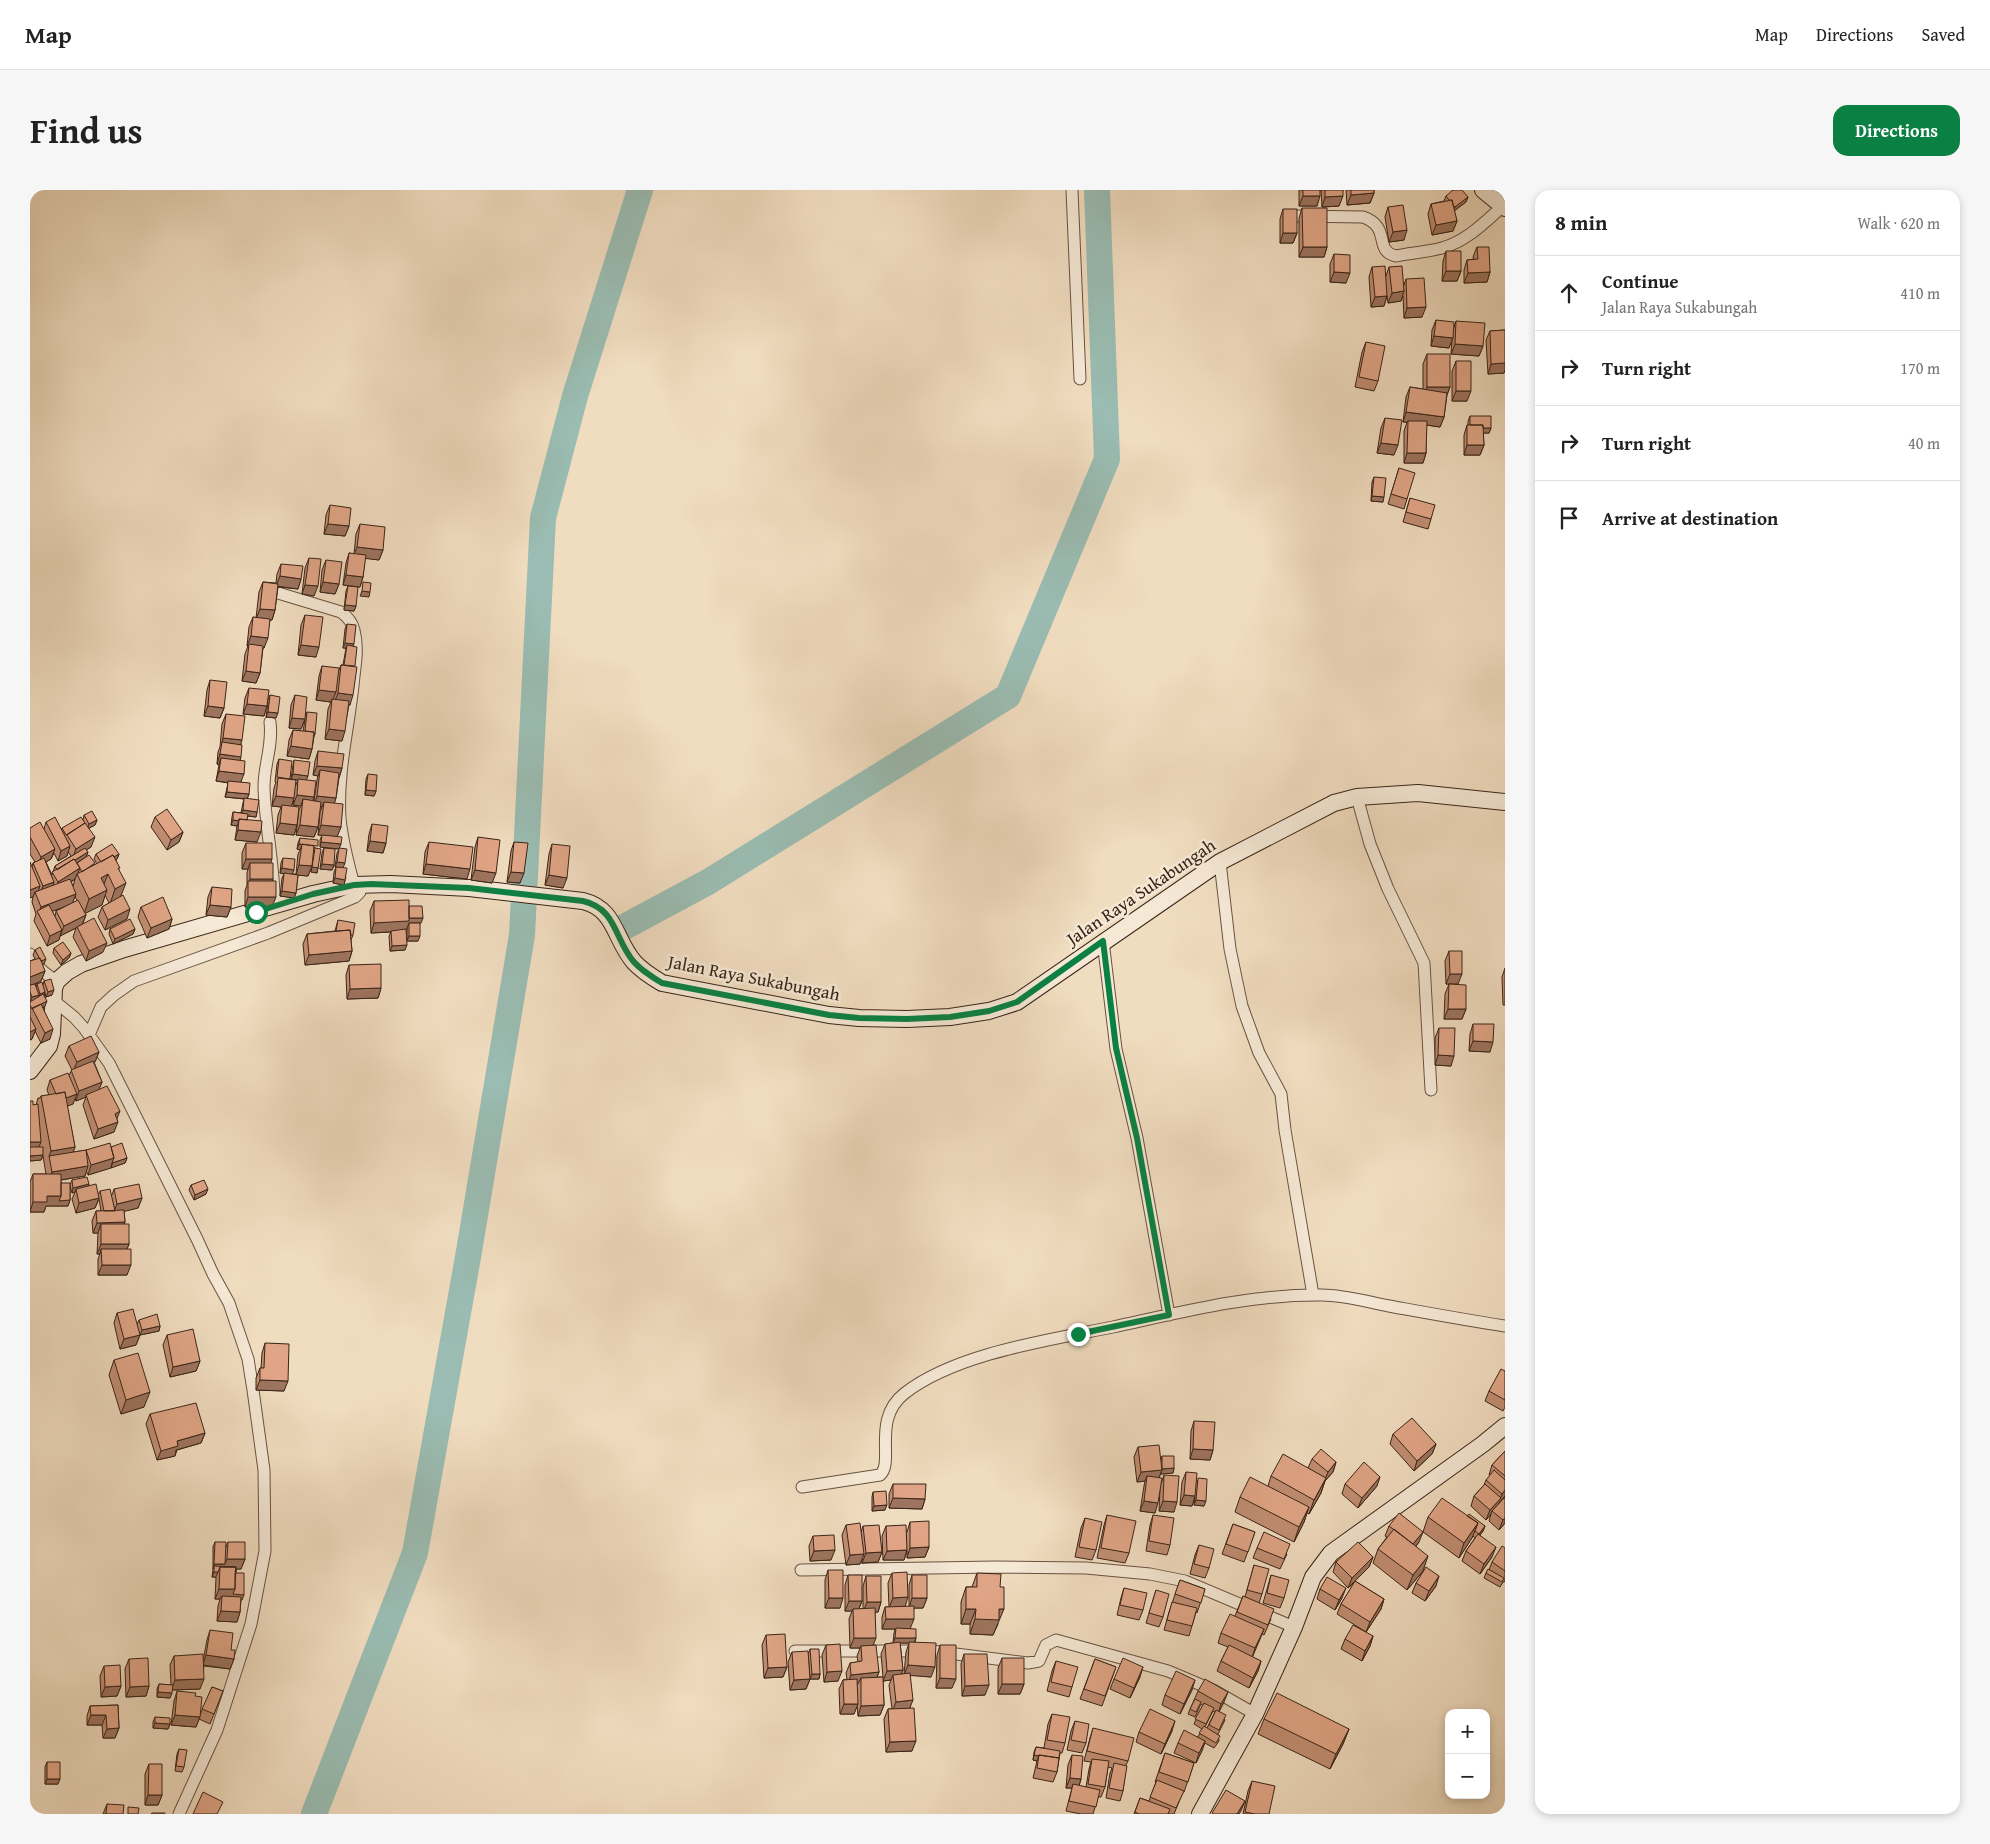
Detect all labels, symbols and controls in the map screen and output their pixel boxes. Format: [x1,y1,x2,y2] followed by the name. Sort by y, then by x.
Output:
[25,17,72,52] text: Map
[1755,21,1788,48] text: Map
[1816,21,1893,48] text: Directions
[1921,21,1965,48] text: Saved
[30,105,143,156] text: Find us
[1833,105,1960,156] button: Directions
[1555,207,1607,238] text: 8 min
[1857,211,1940,235] text: Walk · 620 m
[1602,267,1679,295] text: Continue
[1555,279,1583,307] icon: ahead
[1900,281,1940,305] text: 410 m
[1602,295,1757,319] text: Jalan Raya Sukabungah
[1555,354,1583,382] icon: right
[1602,354,1691,382] text: Turn right
[1900,356,1940,380] text: 170 m
[1555,429,1583,457] icon: right
[1602,429,1691,457] text: Turn right
[1908,431,1940,455] text: 40 m
[1555,504,1583,532] icon: arrive
[1602,504,1778,532] text: Arrive at destination
[1059,832,1221,953] street label: Jalan Raya Sukabungah
[245,901,268,924] route start
[664,947,842,1007] street label: Jalan Raya Sukabungah
[1067,1323,1090,1346] route end
[1445,1709,1490,1799] map controls
[1445,1709,1490,1754] button: +
[1445,1754,1490,1799] button: −

